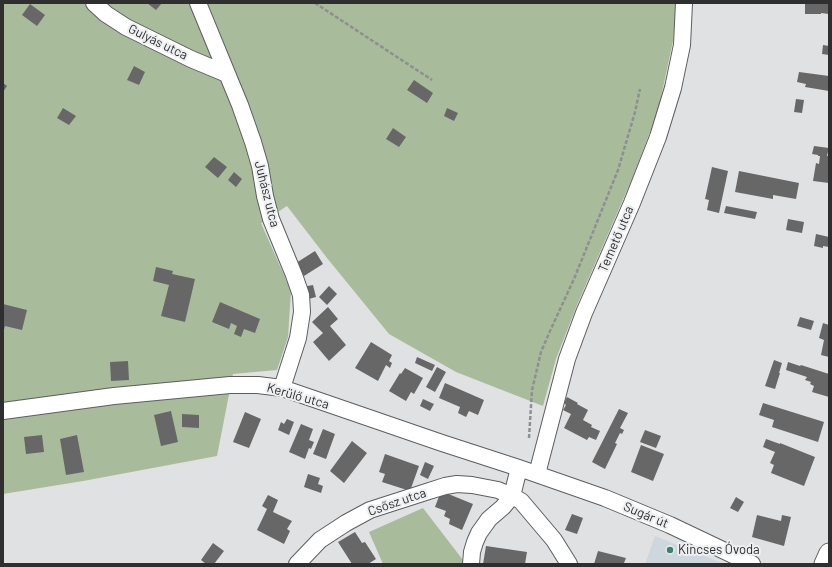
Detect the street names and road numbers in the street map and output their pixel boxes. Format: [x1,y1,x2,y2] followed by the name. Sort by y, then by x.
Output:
[126,21,190,63] street label: Gulyás utca
[251,159,283,229] street label: Juhász utca
[595,204,637,274] street label: Temető utca
[265,380,331,412] street label: Kerülő utca
[366,485,428,519] street label: Csősz utca
[621,499,671,531] street label: Sugár út

